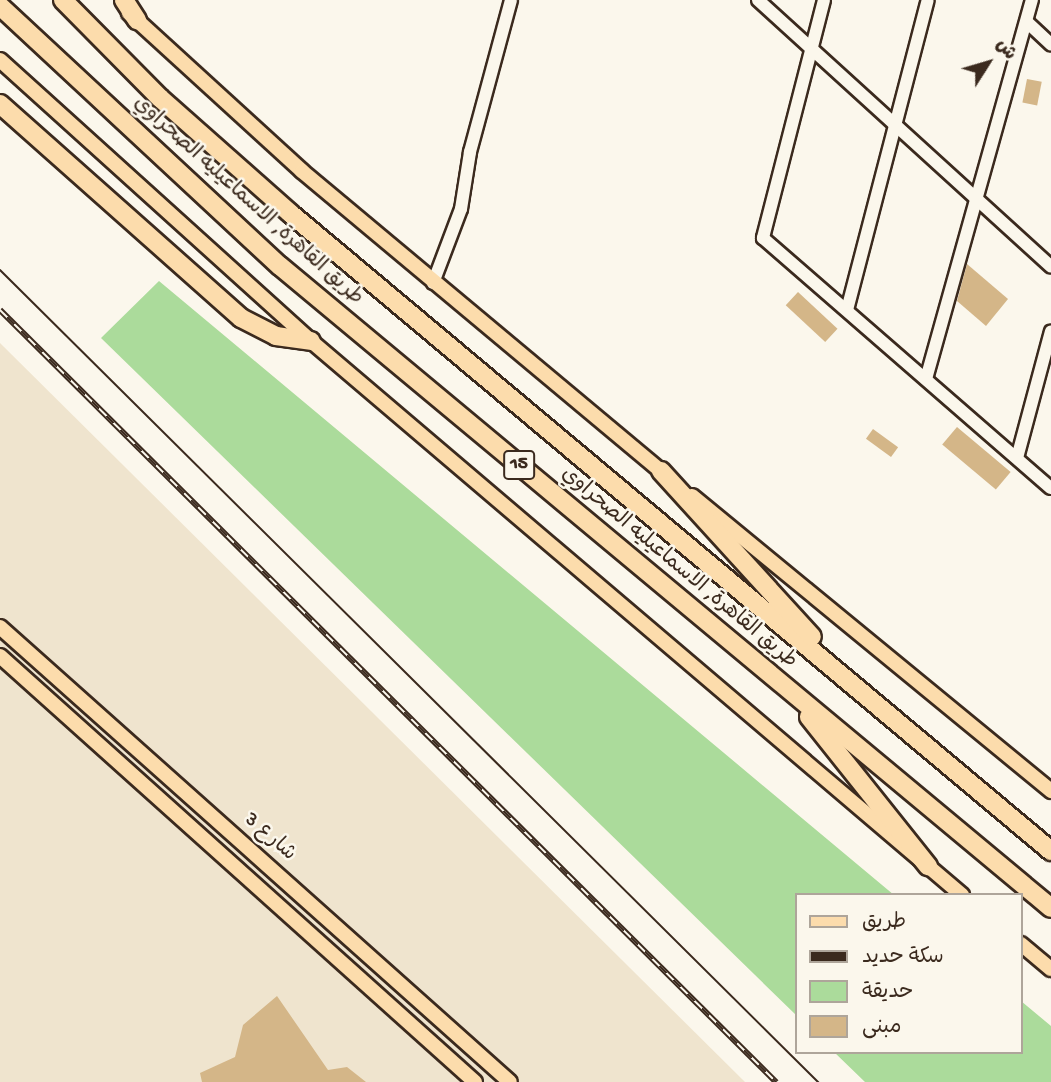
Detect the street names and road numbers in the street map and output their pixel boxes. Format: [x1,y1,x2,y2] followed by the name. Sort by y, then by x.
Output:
[127,92,367,312] street label: طريق القاهرة, الاسماعيليه الصحراوي
[502,450,536,480] road number: 15
[555,463,801,675] street label: طريق القاهرة, الاسماعيليه الصحراوي
[238,808,300,868] street label: شارع 3

